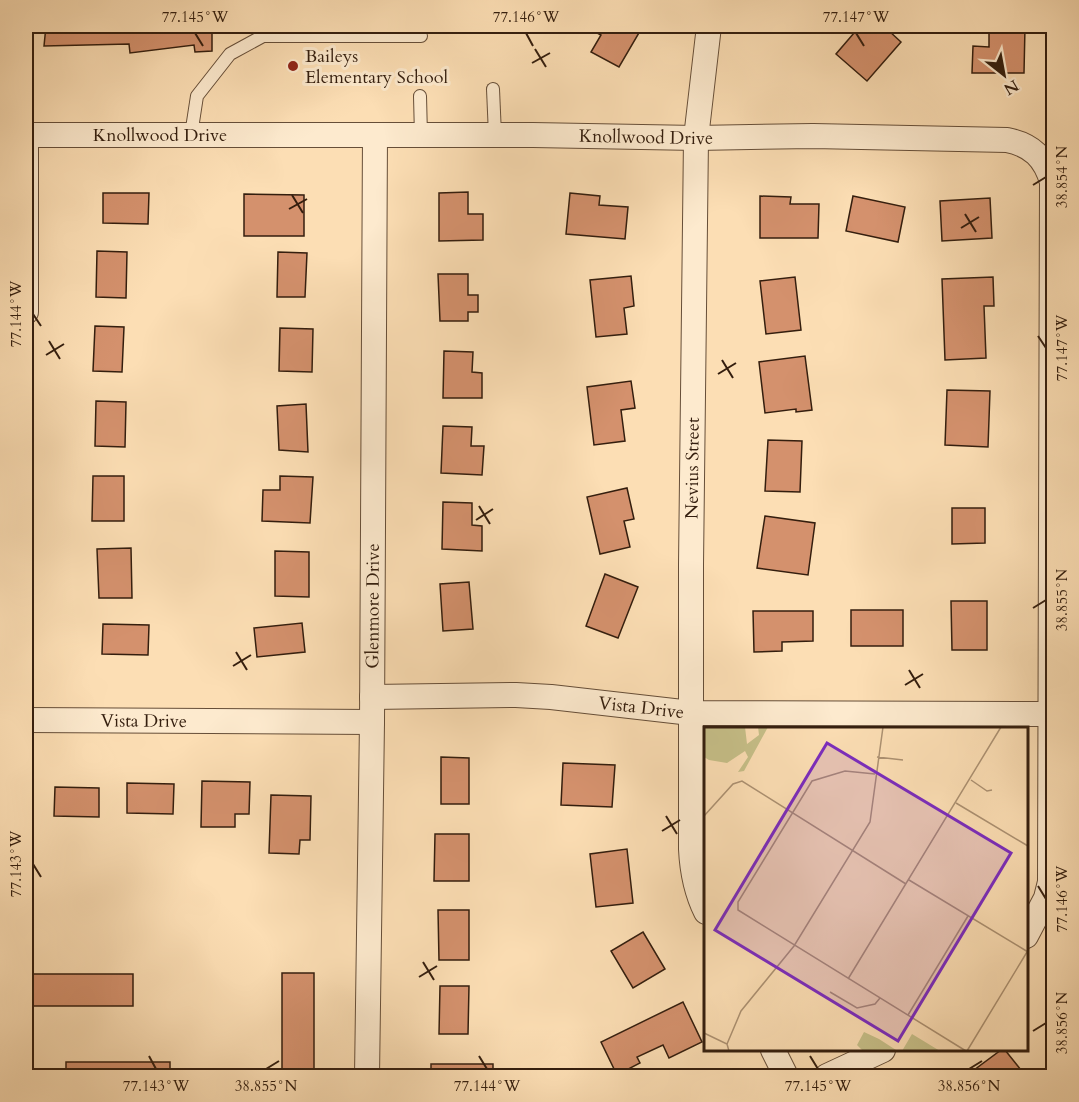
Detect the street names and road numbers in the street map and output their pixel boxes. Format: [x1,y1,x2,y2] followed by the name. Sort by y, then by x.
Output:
[93,123,227,148] street label: Knollwood Drive
[579,123,713,150] street label: Knollwood Drive
[679,417,705,519] street label: Nevius Street
[360,543,385,669] street label: Glenmore Drive
[597,690,686,725] street label: Vista Drive
[101,708,187,733] street label: Vista Drive

